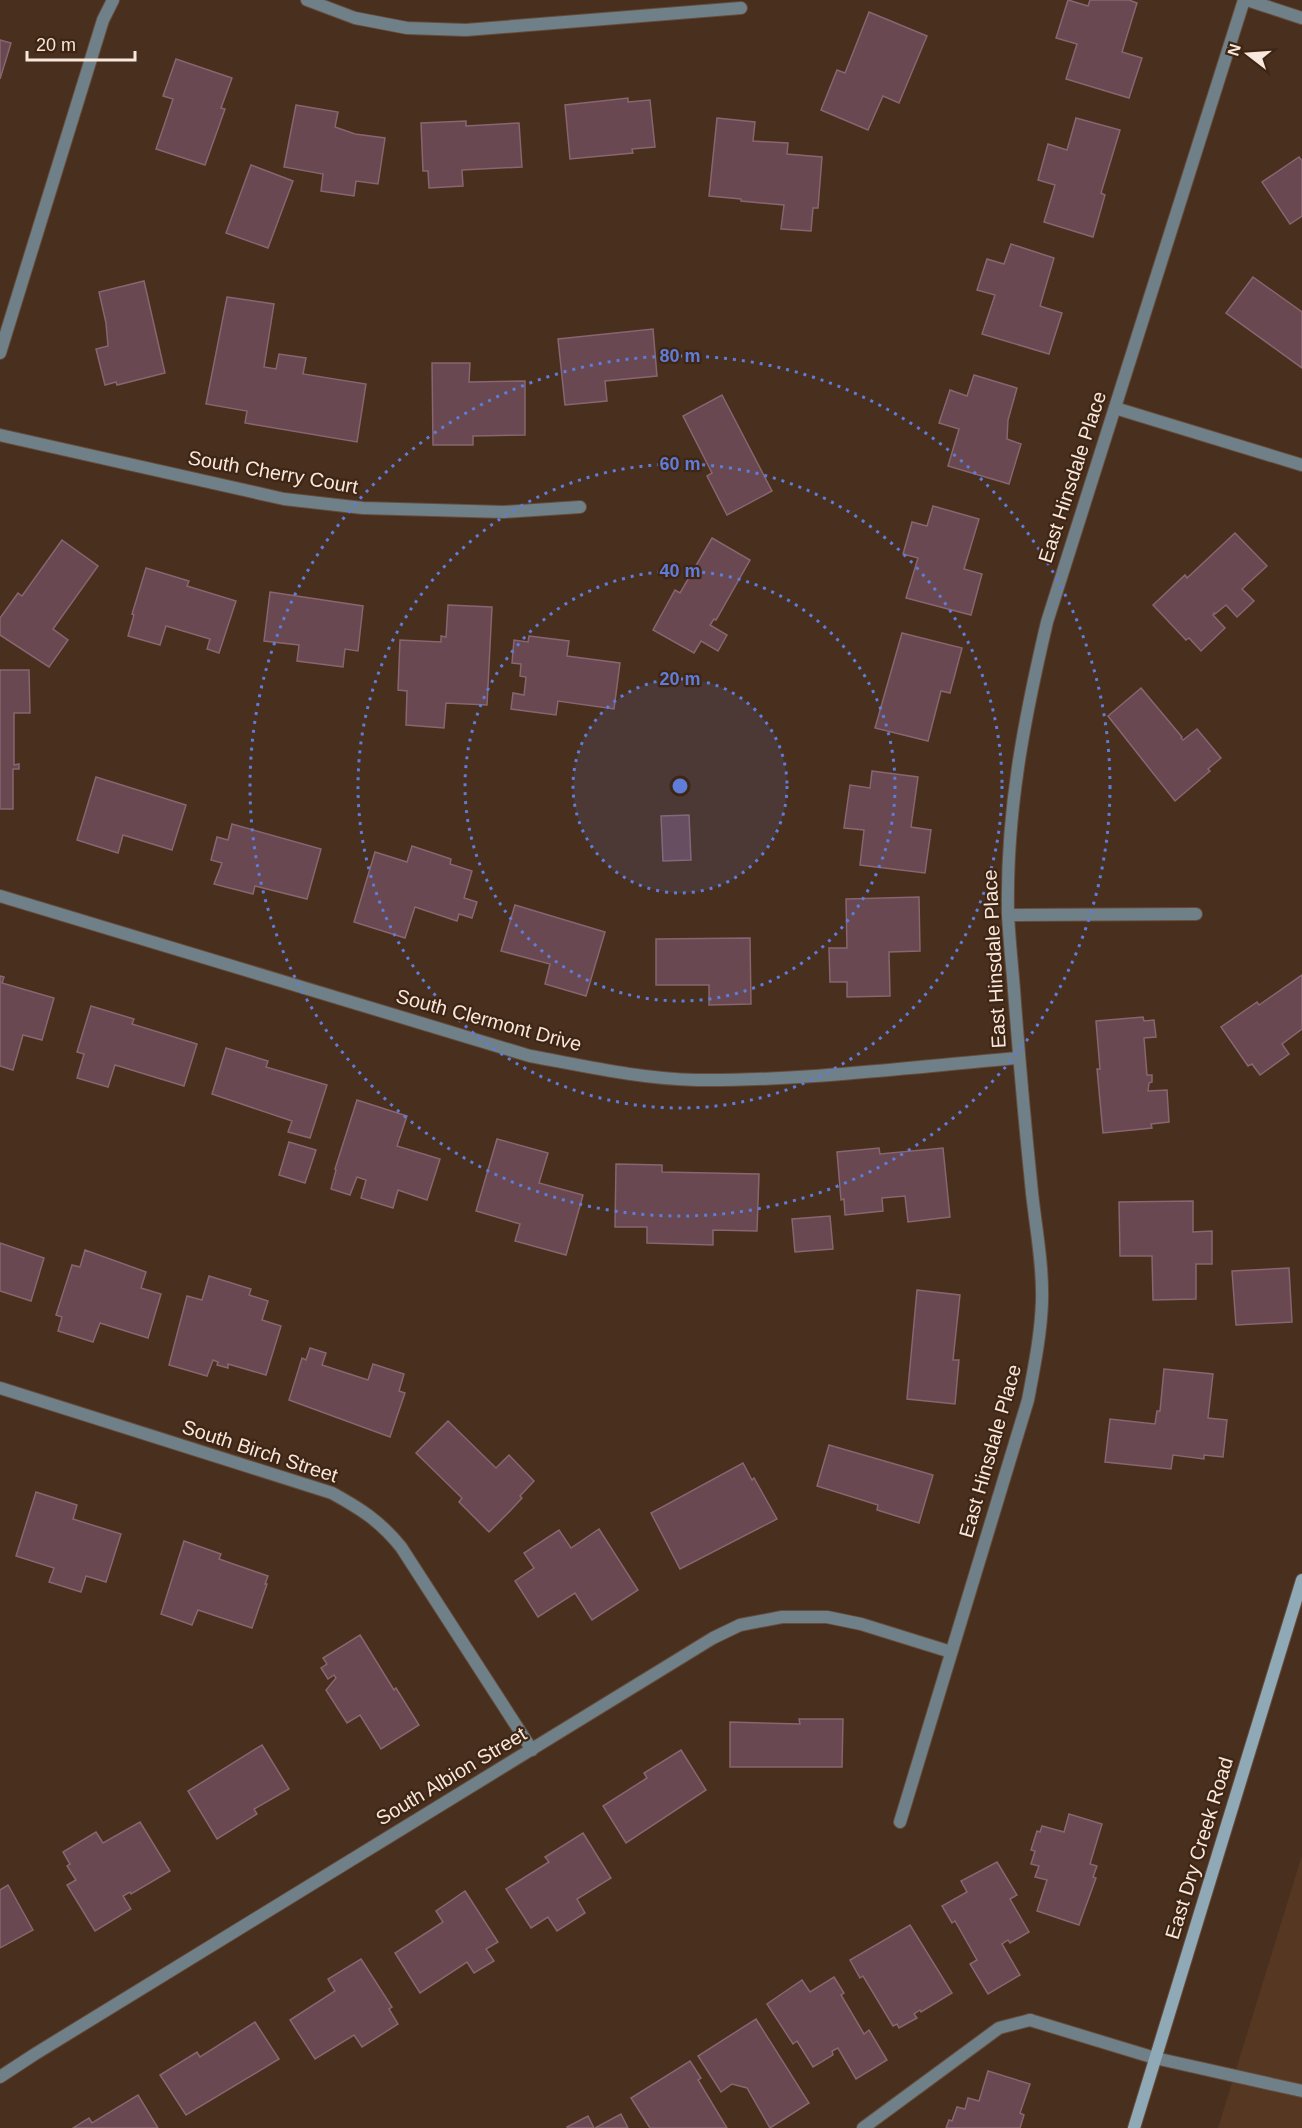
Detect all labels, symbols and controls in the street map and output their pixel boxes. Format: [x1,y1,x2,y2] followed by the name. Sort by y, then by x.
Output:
[27,24,135,62] scale bar
[1218,24,1278,84] north arrow
[36,35,76,55] text: 20 m
[1224,42,1244,58] text: N
[659,346,701,366] text: 80 m
[1034,388,1110,566] street label: East Hinsdale Place
[186,446,360,498] street label: South Cherry Court
[659,454,701,474] text: 60 m
[659,561,701,581] text: 40 m
[659,669,701,689] text: 20 m
[670,776,690,796] centre of rings
[978,869,1010,1049] street label: East Hinsdale Place
[394,985,584,1055] street label: South Clermont Drive
[955,1362,1025,1540] street label: East Hinsdale Place
[179,1415,341,1487] street label: South Birch Street
[372,1722,530,1830] street label: South Albion Street
[1161,1754,1237,1942] street label: East Dry Creek Road

